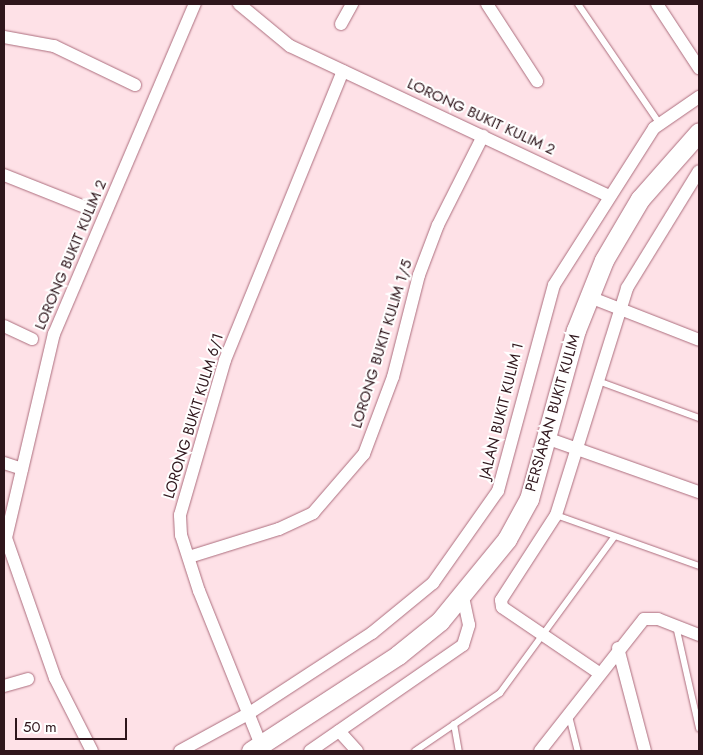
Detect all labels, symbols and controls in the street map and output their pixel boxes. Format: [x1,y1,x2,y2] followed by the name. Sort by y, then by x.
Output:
[404,75,558,159] street label: LORONG BUKIT KULIM 2
[31,177,111,333] street label: LORONG BUKIT KULIM 2
[348,257,416,431] street label: LORONG BUKIT KULIM 1/5
[160,331,228,501] street label: LORONG BUKIT KULM 6/1
[522,332,584,494] street label: PERSIARAN BUKIT KULIM
[476,341,528,481] street label: JALAN BUKIT KULIM 1
[18,708,130,740] scale bar
[23,716,57,738] text: 50 m

